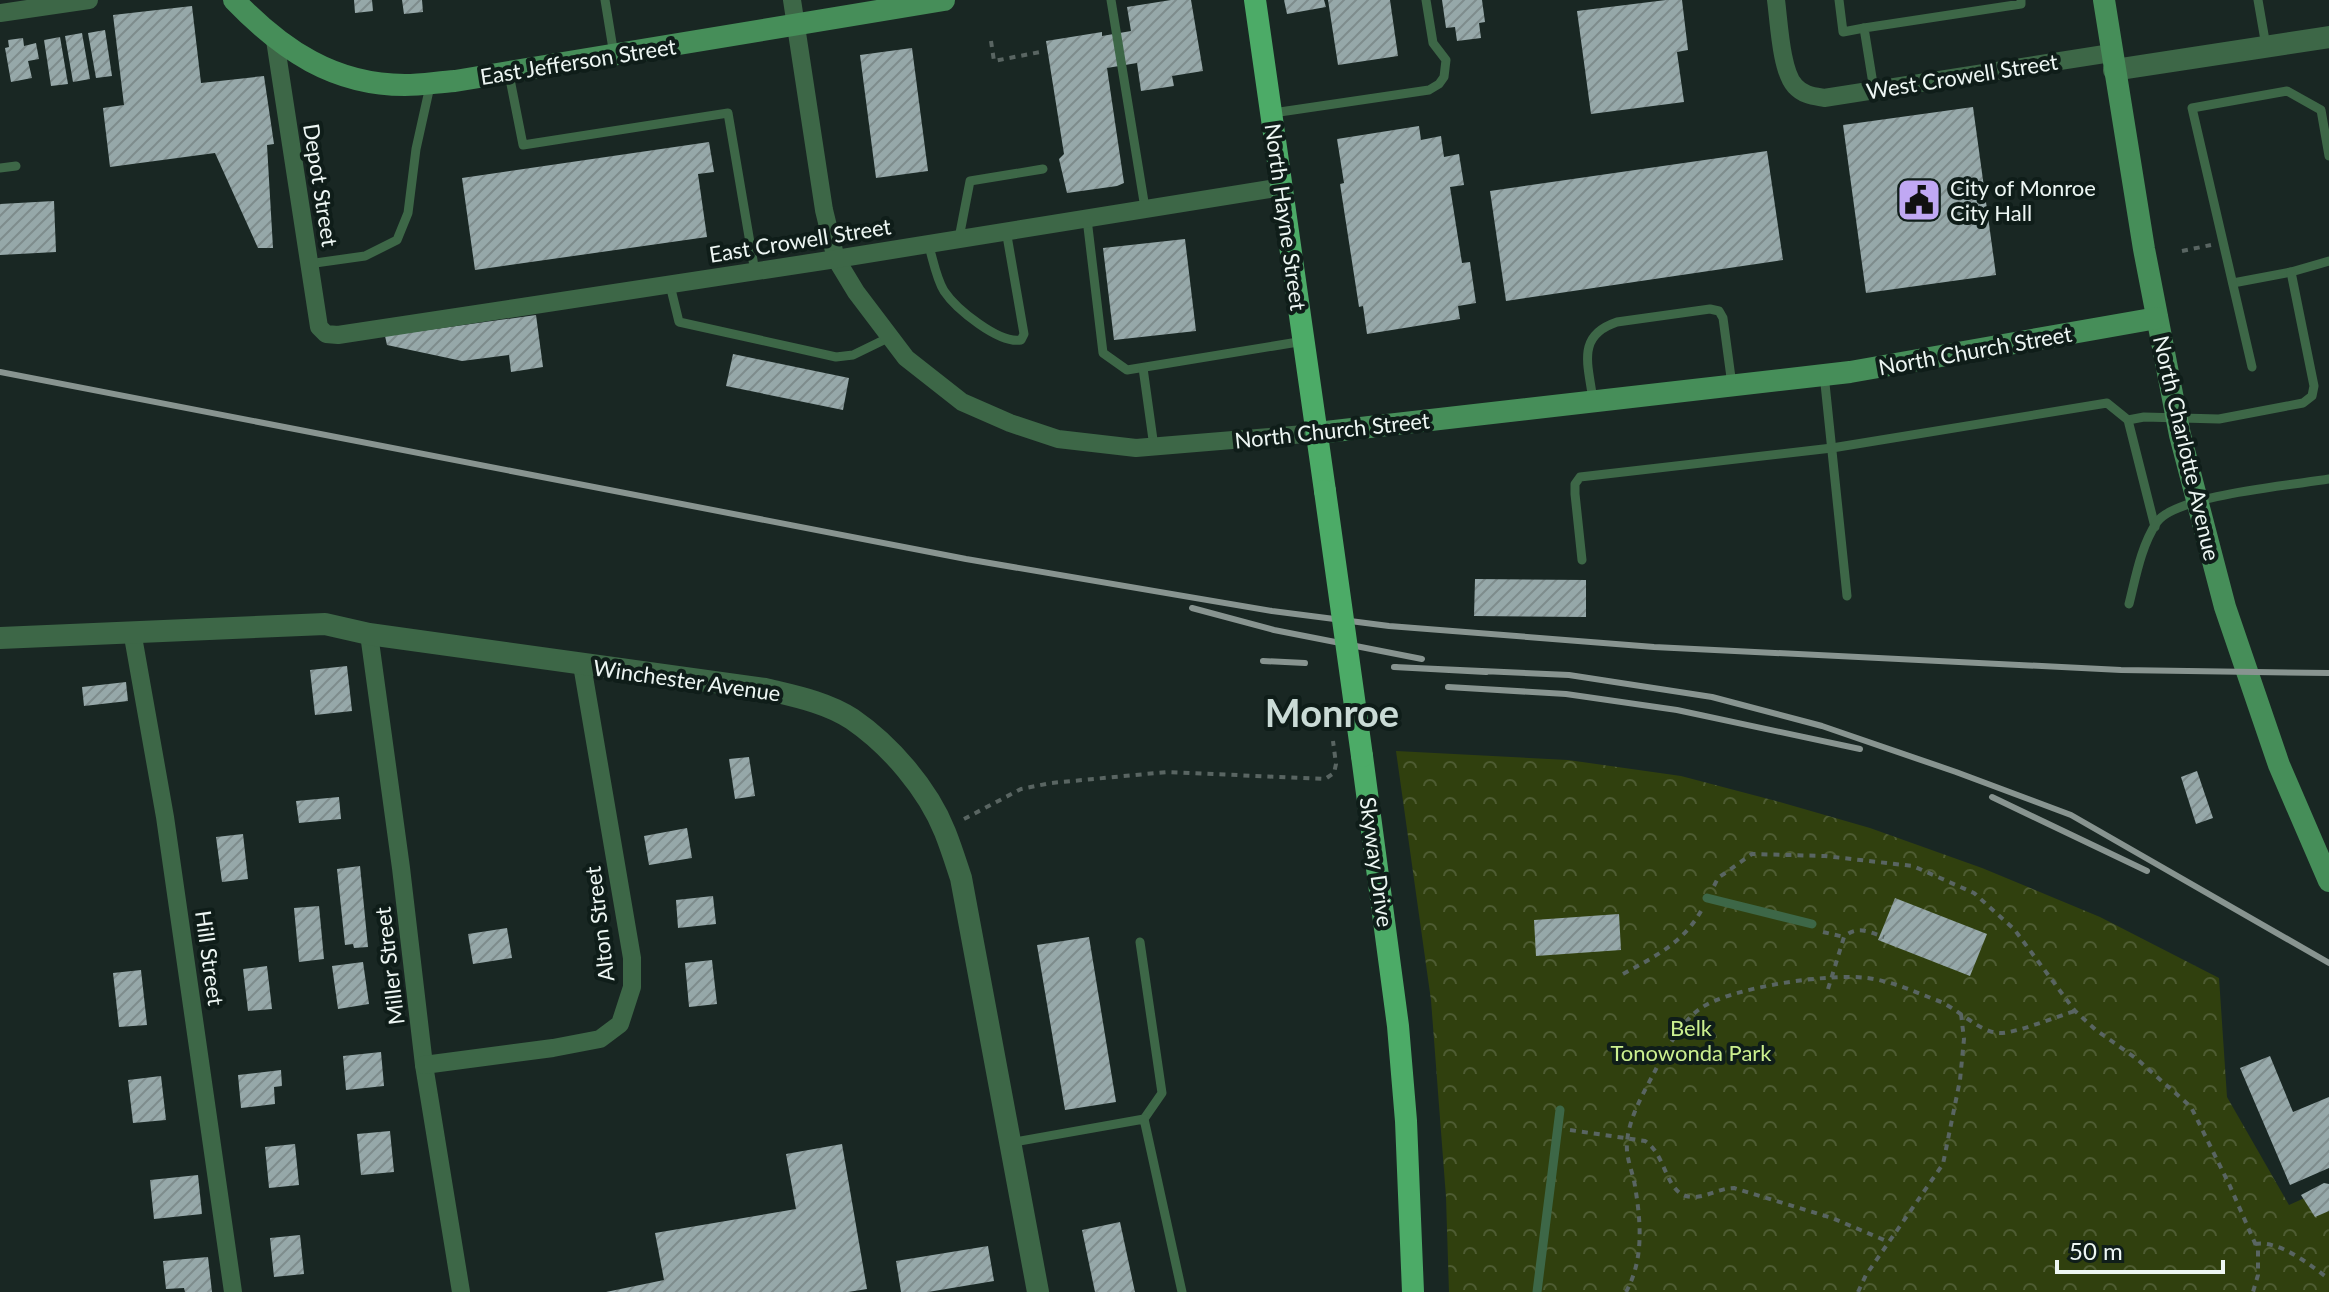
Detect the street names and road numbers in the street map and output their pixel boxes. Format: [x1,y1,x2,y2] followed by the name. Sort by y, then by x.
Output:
[478,32,678,90] street label: East Jefferson Street
[1864,48,2060,104] street label: West Crowell Street
[298,122,344,249] street label: Depot Street
[1260,122,1313,312] street label: North Hayne Street
[707,212,893,268] street label: East Crowell Street
[1876,320,2074,380] street label: North Church Street
[2148,333,2226,563] street label: North Charlotte Avenue
[1233,406,1431,454] street label: North Church Street
[592,653,782,707] street label: Winchester Avenue
[1355,795,1399,929] street label: Skyway Drive
[579,865,619,983] street label: Alton Street
[368,905,410,1027] street label: Miller Street
[190,909,230,1007] street label: Hill Street

